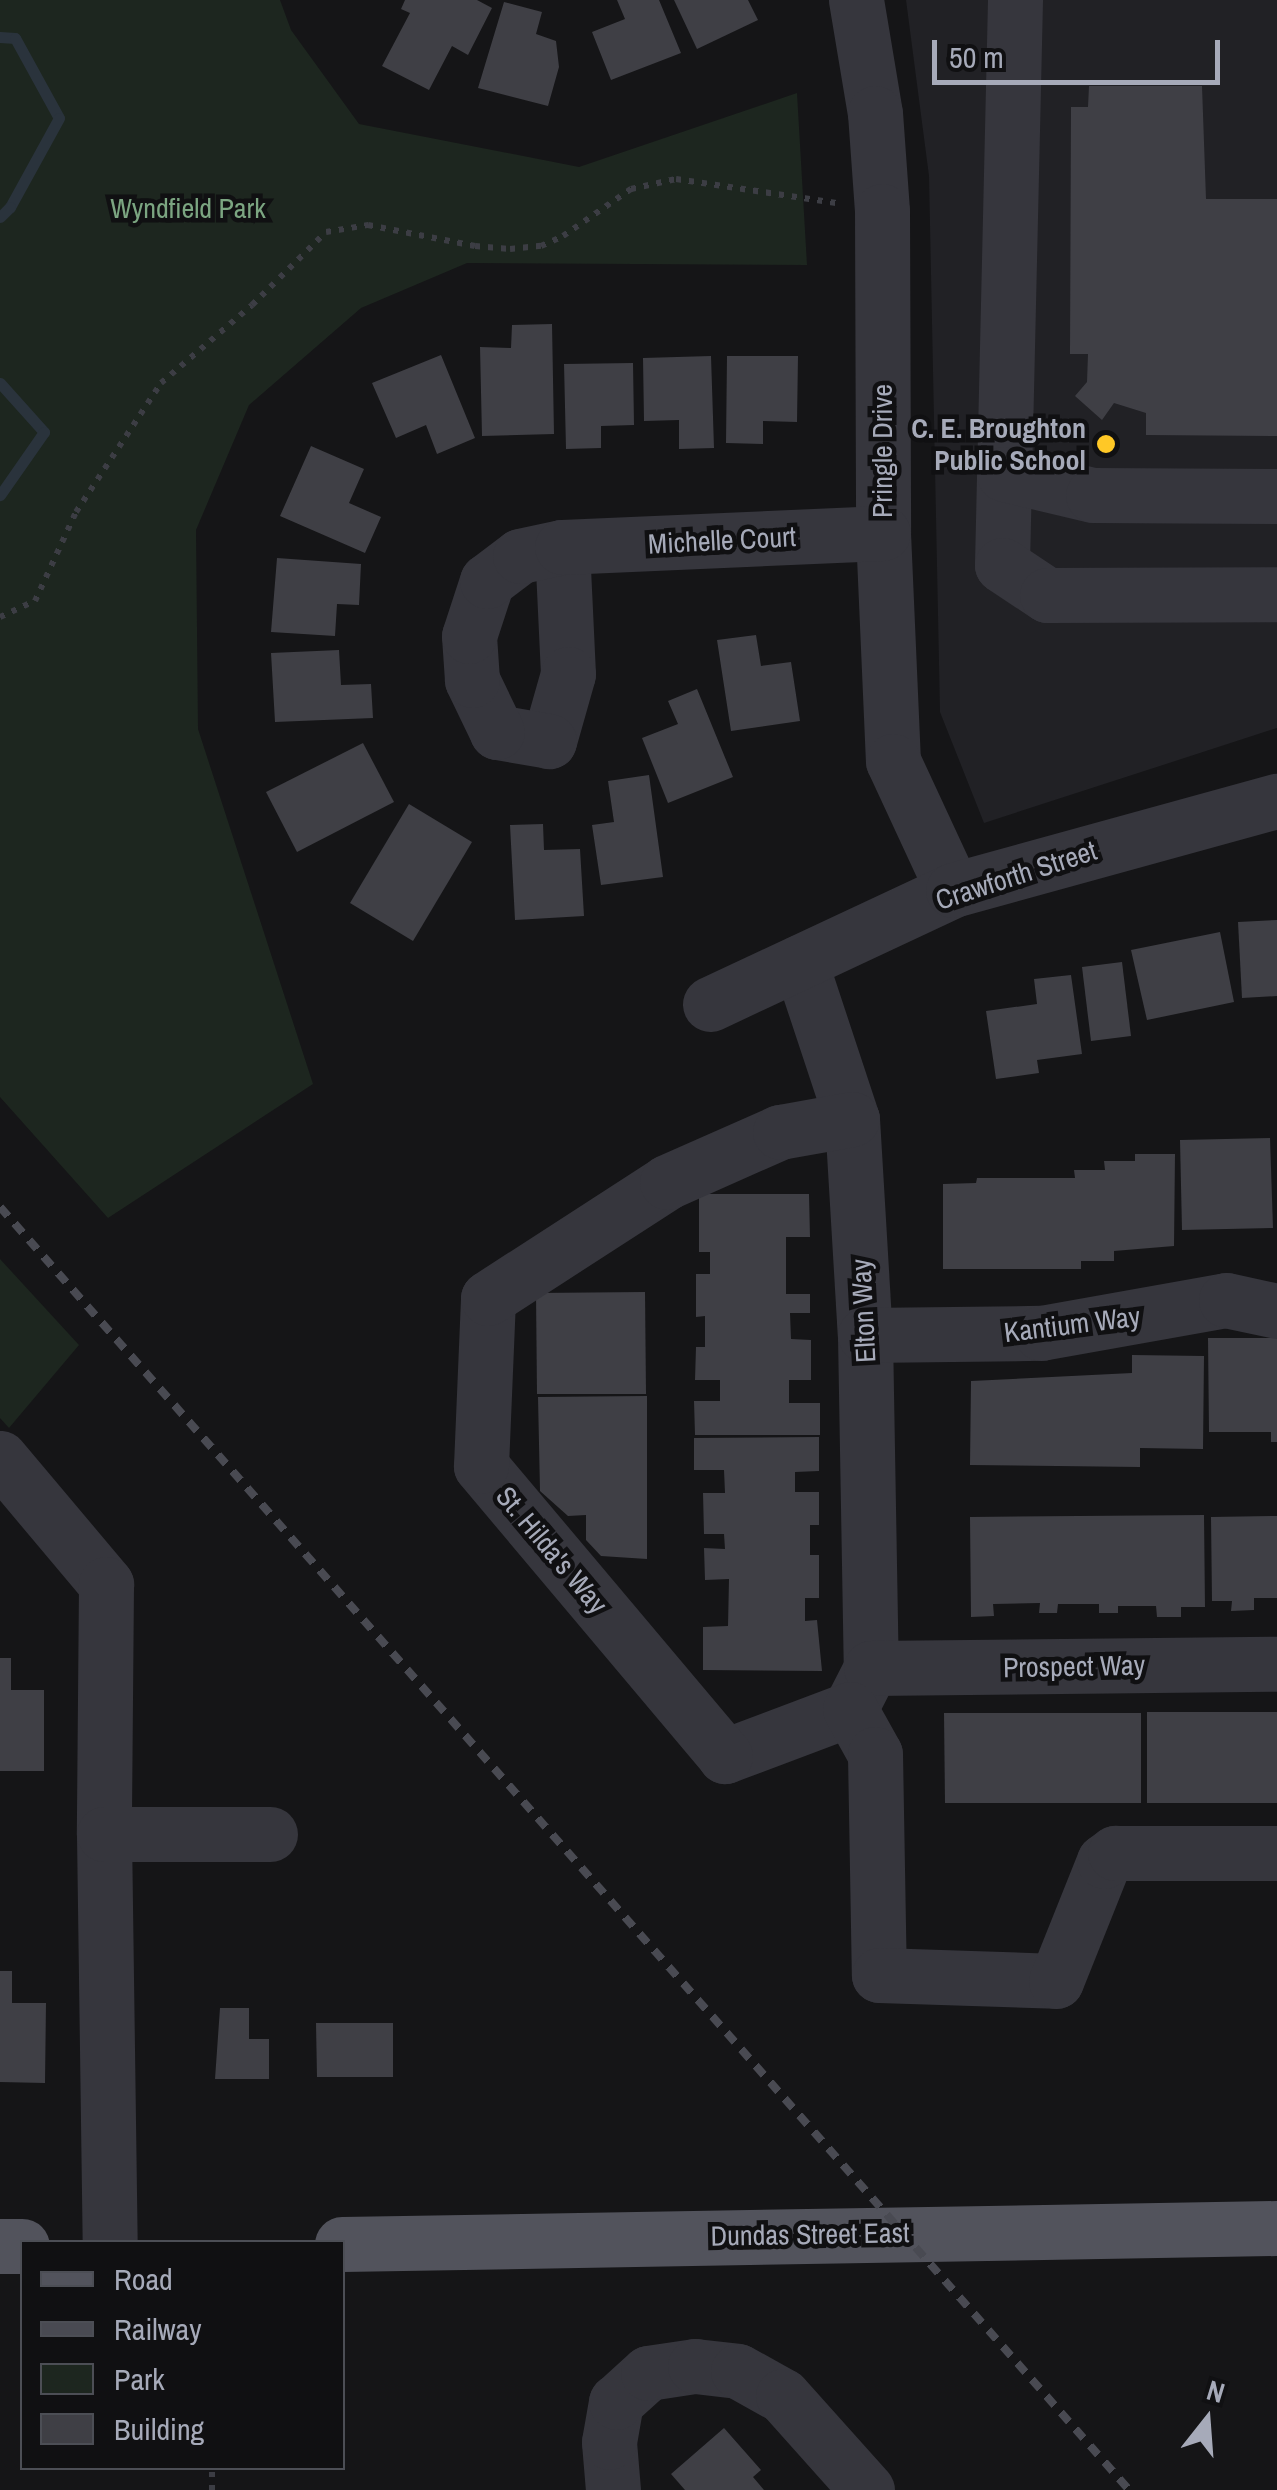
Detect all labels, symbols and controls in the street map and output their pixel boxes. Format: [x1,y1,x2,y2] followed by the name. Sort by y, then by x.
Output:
[937,20,1224,82] scale bar
[949,37,1004,77] text: 50 m
[110,191,266,225] park label: Wyndfield Park
[865,384,899,518] street label: Pringle Drive
[911,411,1086,477] place label: C. E. Broughton Public School
[1095,433,1117,455] marker: C. E. Broughton Public School
[647,519,797,561] street label: Michelle Court
[931,833,1101,917] street label: Crawforth Street
[844,1258,882,1364] street label: Elton Way
[1002,1299,1142,1349] street label: Kantium Way
[489,1480,615,1620] street label: St. Hilda's Way
[1003,1648,1145,1684] street label: Prospect Way
[710,2215,910,2253] street label: Dundas Street East
[20,2240,345,2470] legend
[114,2259,173,2299] text: Road
[114,2309,201,2349] text: Railway
[114,2359,165,2399] text: Park
[1157,2370,1257,2470] north arrow
[1202,2371,1229,2412] text: N
[114,2409,204,2449] text: Building

